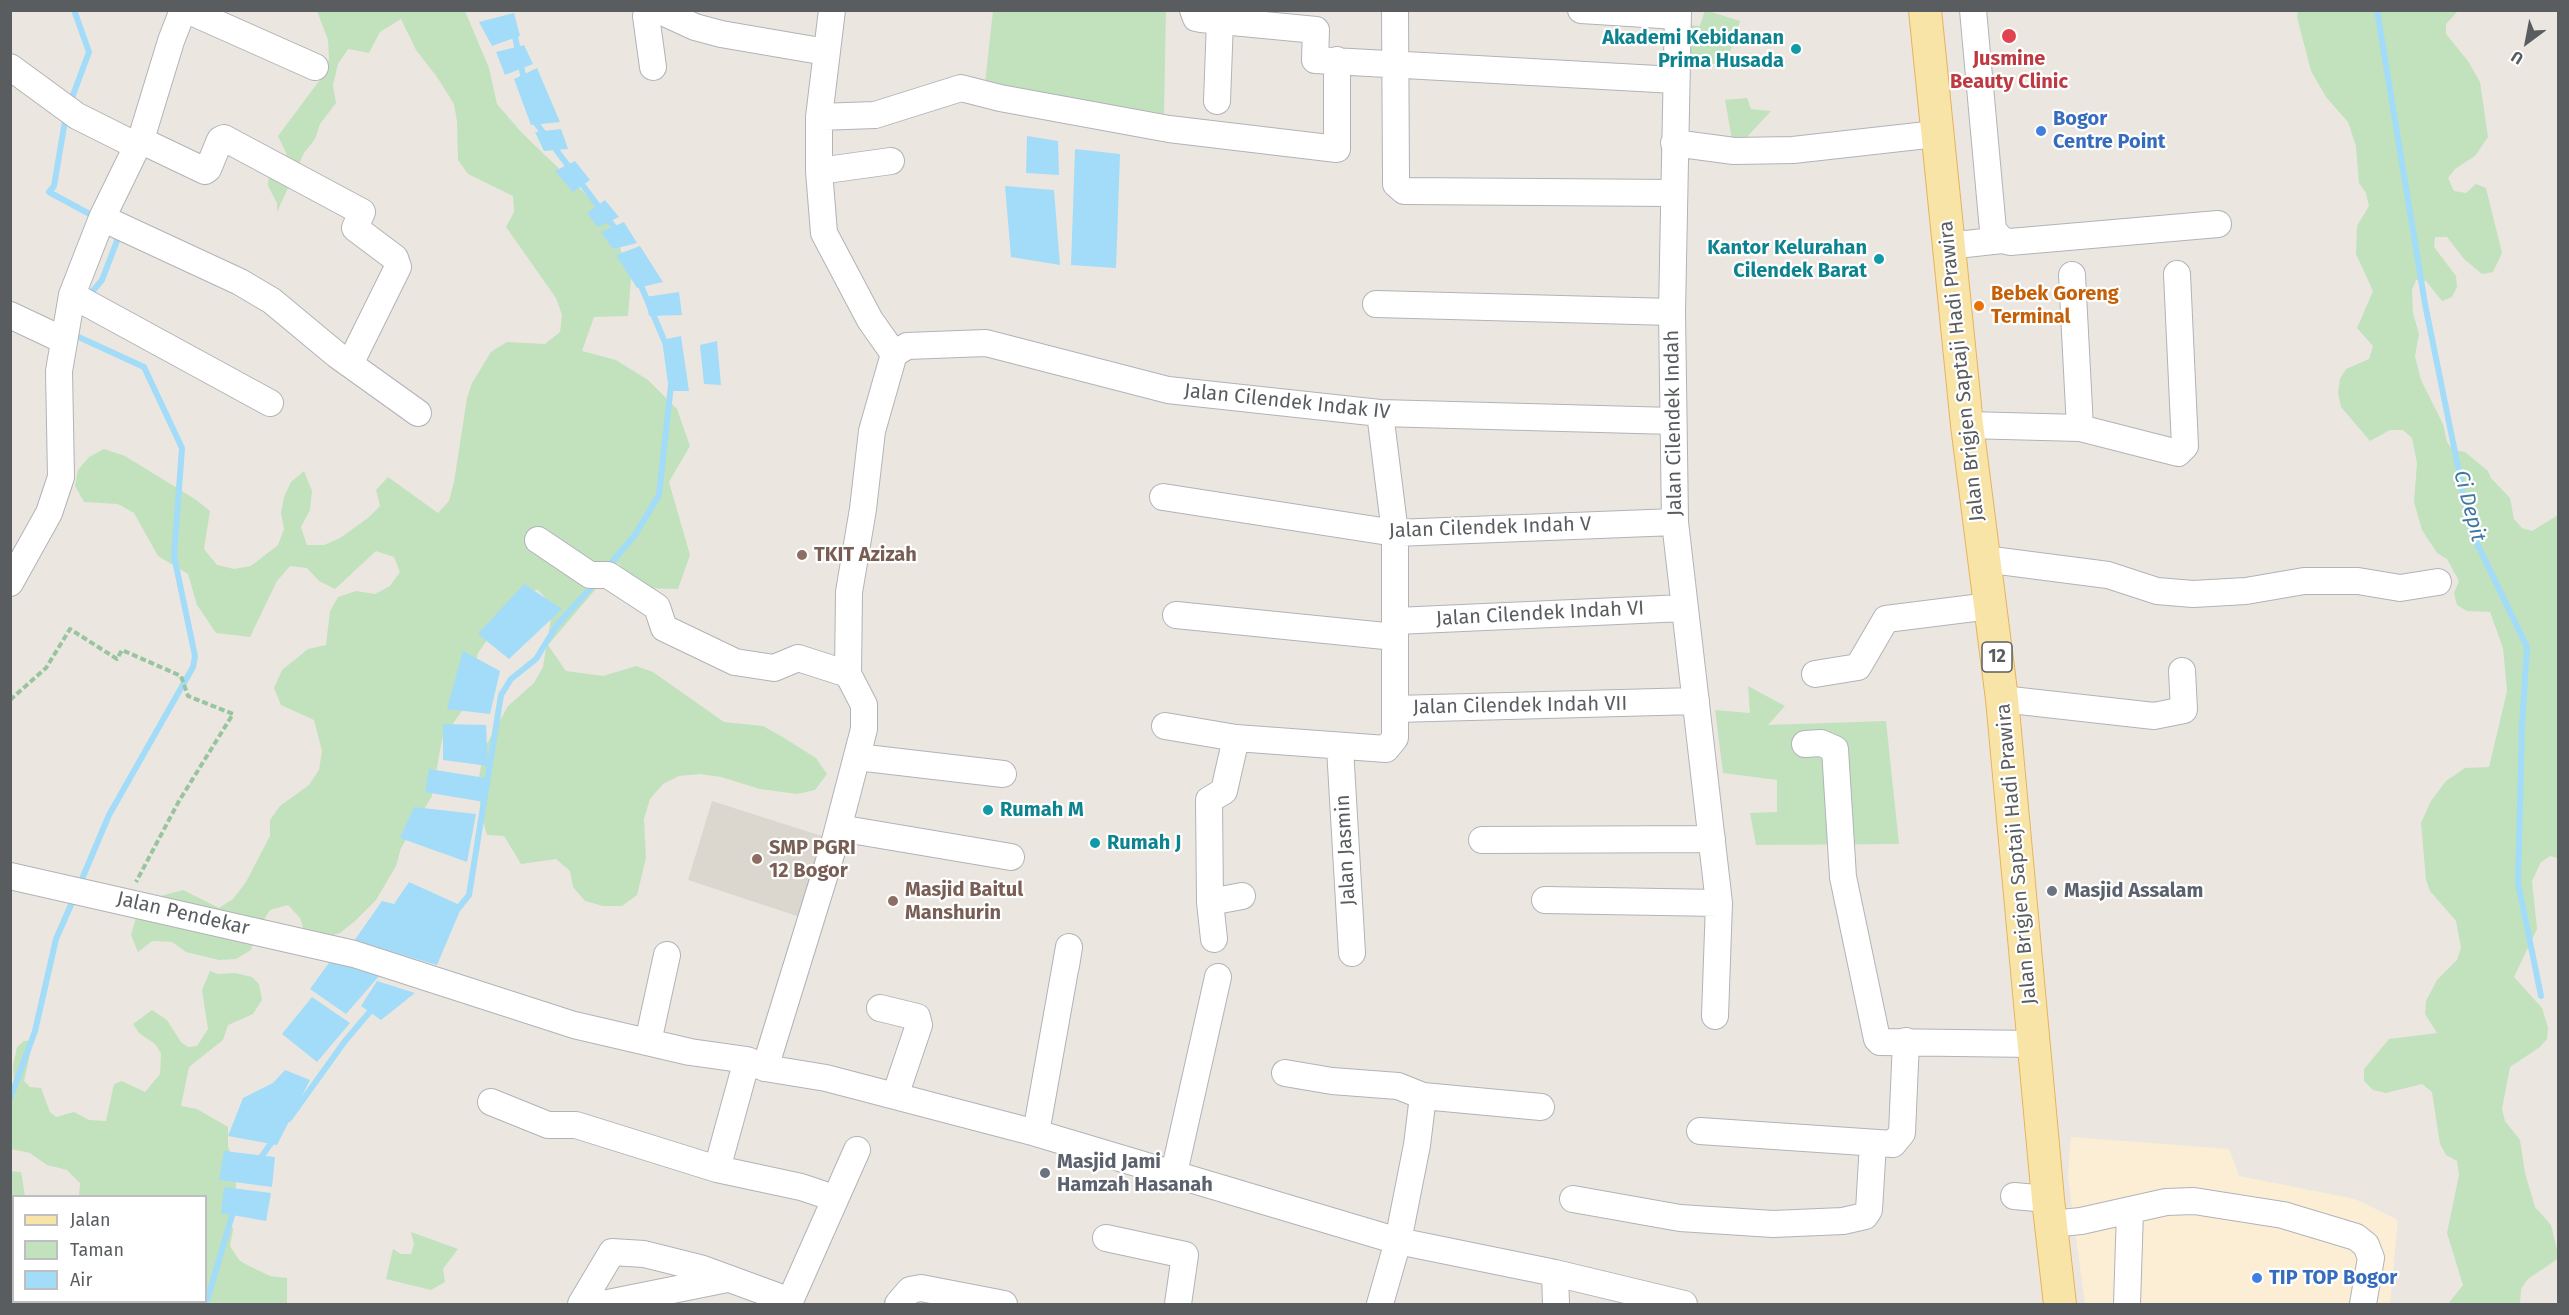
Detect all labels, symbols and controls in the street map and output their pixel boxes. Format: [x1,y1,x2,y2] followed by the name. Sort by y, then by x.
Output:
[2497,12,2557,72] north arrow
[1602,26,1784,73] place label: Akademi Kebidanan Prima Husada
[2000,27,2018,45] marker: Jusmine Beauty Clinic
[1789,42,1803,56] marker: Akademi Kebidanan Prima Husada
[1950,47,2068,94] place label: Jusmine Beauty Clinic
[2508,47,2527,69] text: U
[2053,107,2166,154] place label: Bogor Centre Point
[2034,124,2048,138] marker: Bogor Centre Point
[1934,220,1990,522] street label: Jalan Brigjen Saptaji Hadi Prawira
[1707,236,1867,283] place label: Kantor Kelurahan Cilendek Barat
[1872,252,1886,266] marker: Kantor Kelurahan Cilendek Barat
[1991,282,2119,329] place label: Bebek Goreng Terminal
[1972,299,1986,313] marker: Bebek Goreng Terminal
[1660,330,1688,516] street label: Jalan Cilendek Indah
[1183,379,1391,425] street label: Jalan Cilendek Indak IV
[2447,468,2491,544] water label: Ci Depit
[1388,512,1592,544] street label: Jalan Cilendek Indah V
[814,543,917,567] place label: TKIT Azizah
[795,548,809,562] marker: TKIT Azizah
[1435,597,1645,631] street label: Jalan Cilendek Indah VI
[1982,642,2012,672] road number: 12
[1413,692,1627,720] street label: Jalan Cilendek Indah VII
[1992,702,2042,1006] street label: Jalan Brigjen Saptaji Hadi Prawira
[1331,794,1361,906] street label: Jalan Jasmin
[1000,798,1084,822] place label: Rumah M
[981,803,995,817] marker: Rumah M
[1107,831,1181,855] place label: Rumah J
[769,836,856,883] place label: SMP PGRI 12 Bogor
[1088,836,1102,850] marker: Rumah J
[750,852,764,866] marker: SMP PGRI 12 Bogor
[905,878,1023,925] place label: Masjid Baitul Manshurin
[2064,879,2203,903] place label: Masjid Assalam
[2045,884,2059,898] marker: Masjid Assalam
[114,887,252,941] street label: Jalan Pendekar
[886,894,900,908] marker: Masjid Baitul Manshurin
[1057,1150,1213,1197] place label: Masjid Jami Hamzah Hasanah
[1038,1166,1052,1180] marker: Masjid Jami Hamzah Hasanah
[12,1195,207,1303] legend
[70,1209,111,1231] text: Jalan
[70,1239,124,1261] text: Taman
[2269,1266,2397,1290] place label: TIP TOP Bogor
[70,1269,92,1291] text: Air
[2250,1271,2264,1285] marker: TIP TOP Bogor

